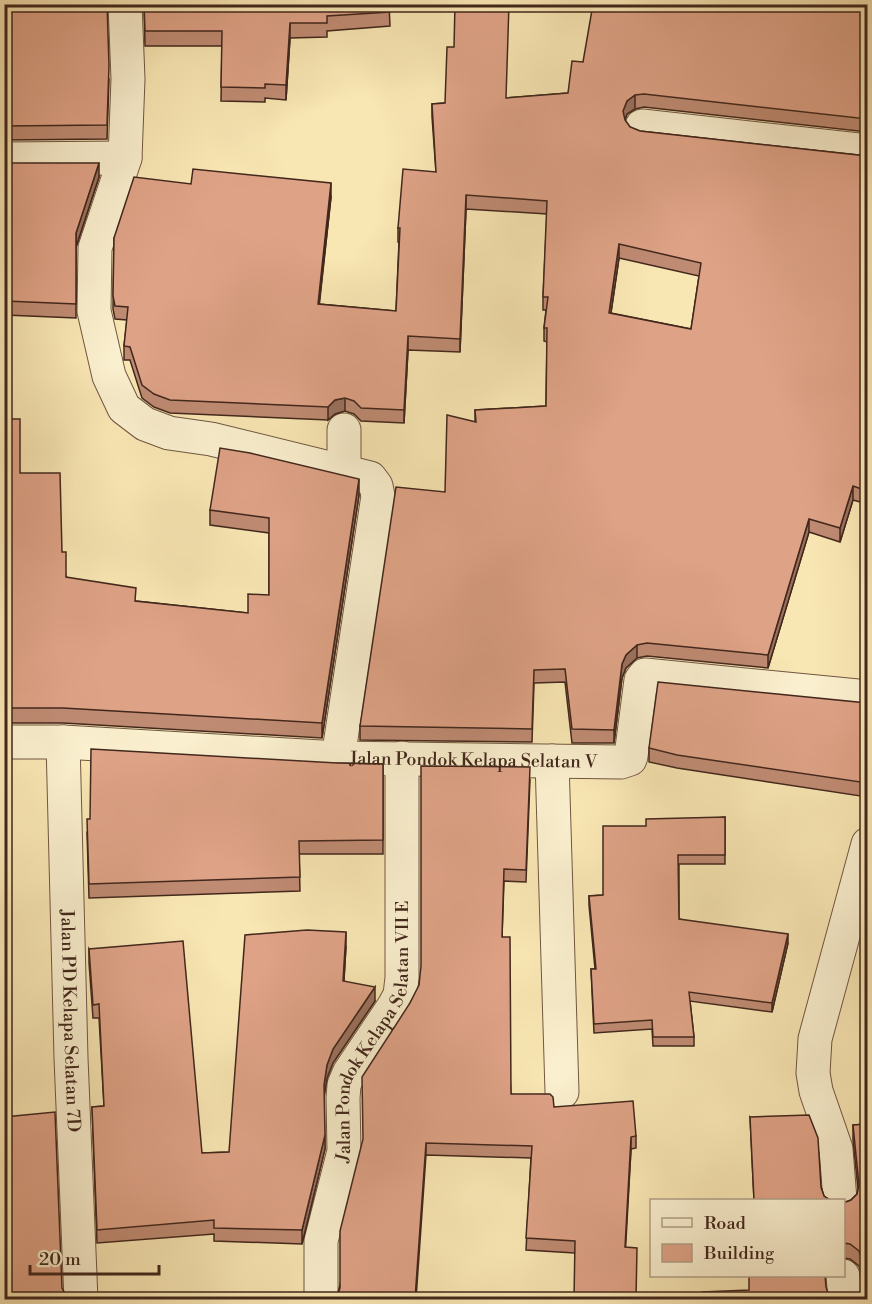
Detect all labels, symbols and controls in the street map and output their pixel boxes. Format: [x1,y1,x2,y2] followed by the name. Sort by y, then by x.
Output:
[348,747,598,773] street label: Jalan Pondok Kelapa Selatan V
[330,900,414,1165] street label: Jalan Pondok Kelapa Selatan VII E
[56,908,86,1133] street label: Jalan PD Kelapa Selatan 7D
[650,1199,845,1277] legend
[704,1212,747,1235] text: Road
[30,1238,159,1276] scale bar
[703,1242,775,1265] text: Building
[39,1248,81,1271] text: 20 m

